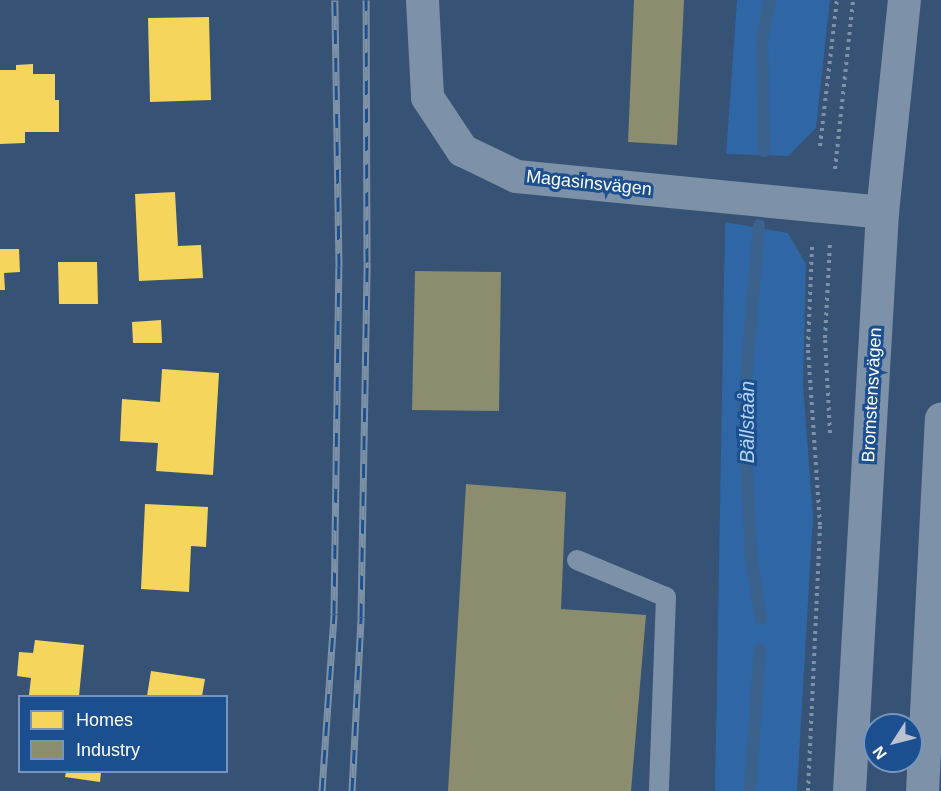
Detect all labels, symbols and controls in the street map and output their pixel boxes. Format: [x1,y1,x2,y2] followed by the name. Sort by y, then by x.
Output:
[525,166,653,200] street label: Magasinsvägen
[858,327,886,463] street label: Bromstensvägen
[735,381,759,463] water label: Bällstaån
[18,695,228,773] legend
[76,710,133,730] text: Homes
[863,713,923,773] north arrow
[76,740,140,760] text: Industry
[869,743,890,762] text: N

